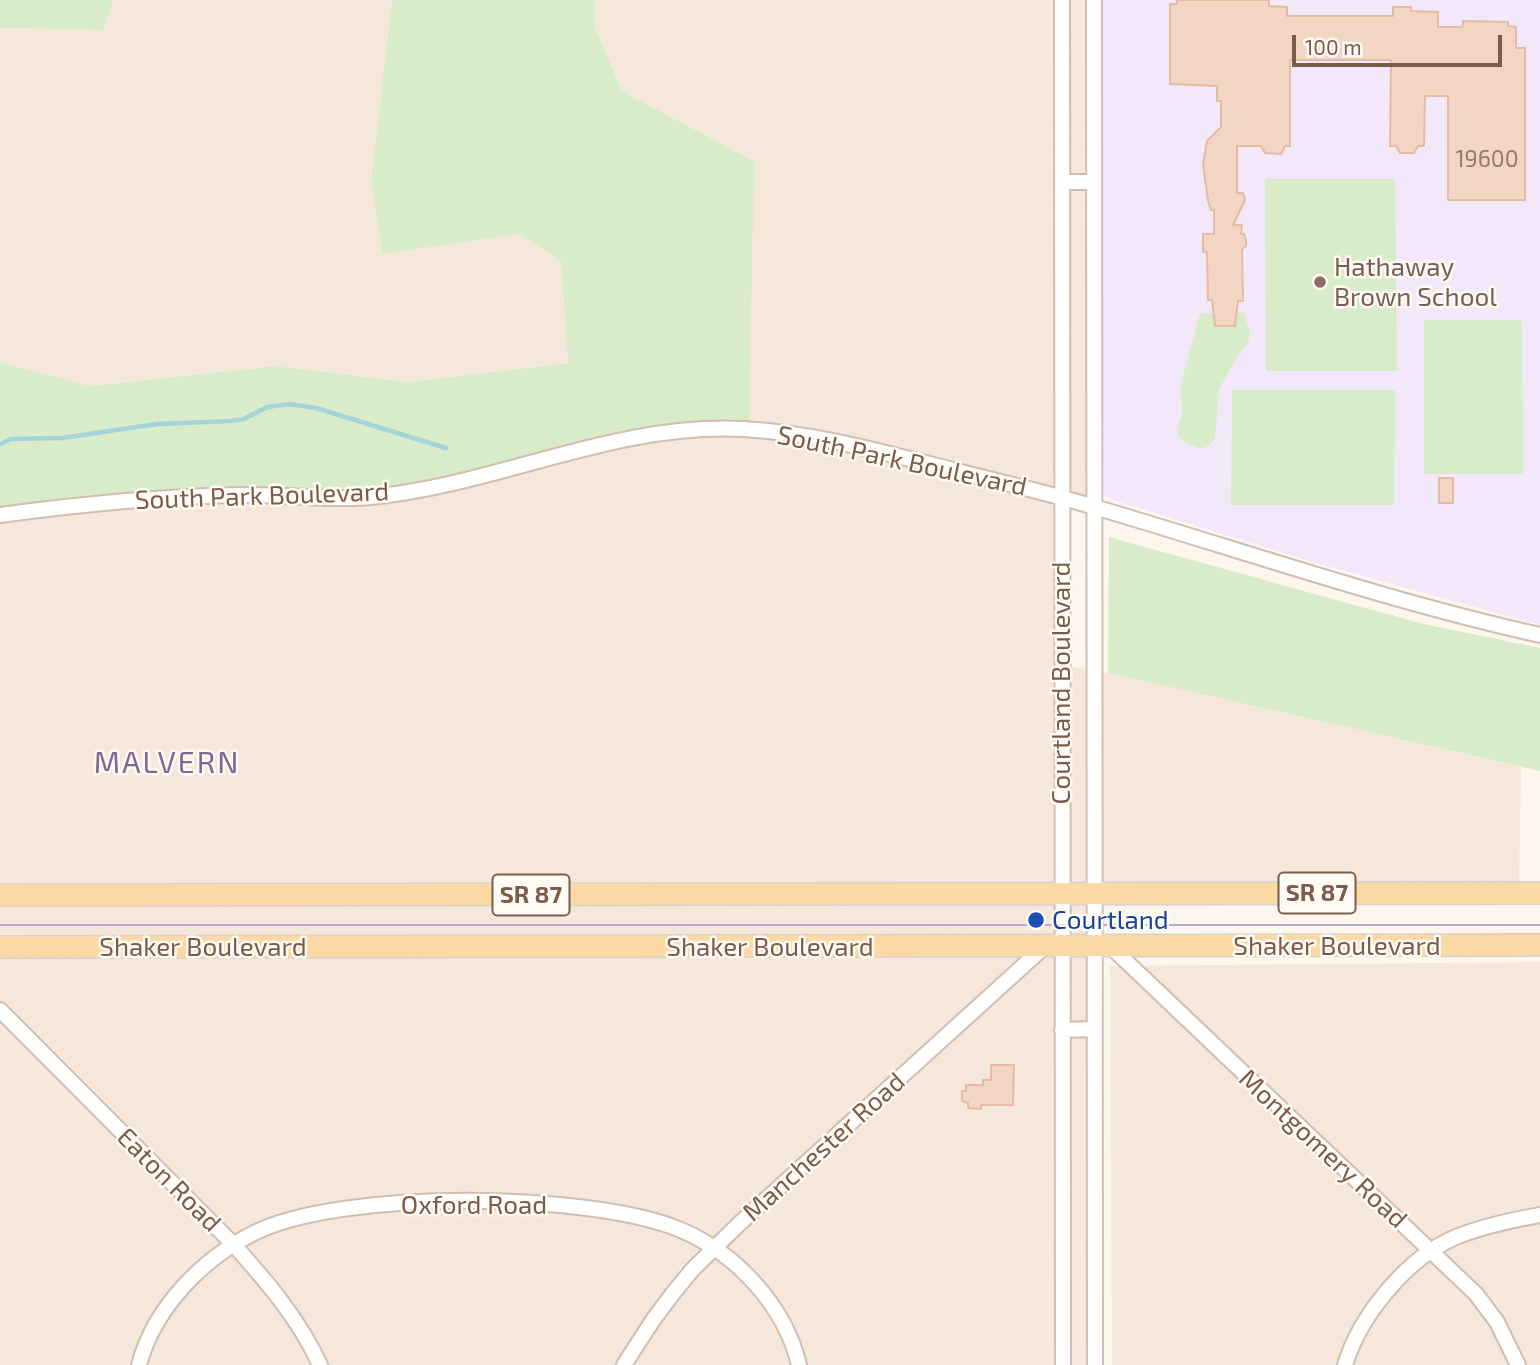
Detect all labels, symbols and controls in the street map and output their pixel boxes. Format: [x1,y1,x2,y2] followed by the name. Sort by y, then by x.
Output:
[1295,21,1505,65] scale bar
[1305,34,1362,59] text: 100 m
[1455,145,1519,173] house number: 19600
[1334,251,1497,312] place label: Hathaway Brown School
[1312,274,1328,290] marker: Hathaway Brown School
[774,419,1030,503] street label: South Park Boulevard
[134,476,390,516] street label: South Park Boulevard
[1045,562,1077,804] street label: Courtland Boulevard
[95,745,239,781] district label: MALVERN
[1278,872,1356,914] road number: SR 87
[492,874,570,916] road number: SR 87
[1052,904,1169,936] place label: Courtland
[1026,910,1046,930] marker: Courtland
[1233,930,1441,962] street label: Shaker Boulevard
[99,931,307,963] street label: Shaker Boulevard
[666,931,874,963] street label: Shaker Boulevard
[1233,1063,1413,1235] street label: Montgomery Road
[737,1066,911,1228] street label: Manchester Road
[110,1121,228,1239] street label: Eaton Road
[401,1189,547,1221] street label: Oxford Road

